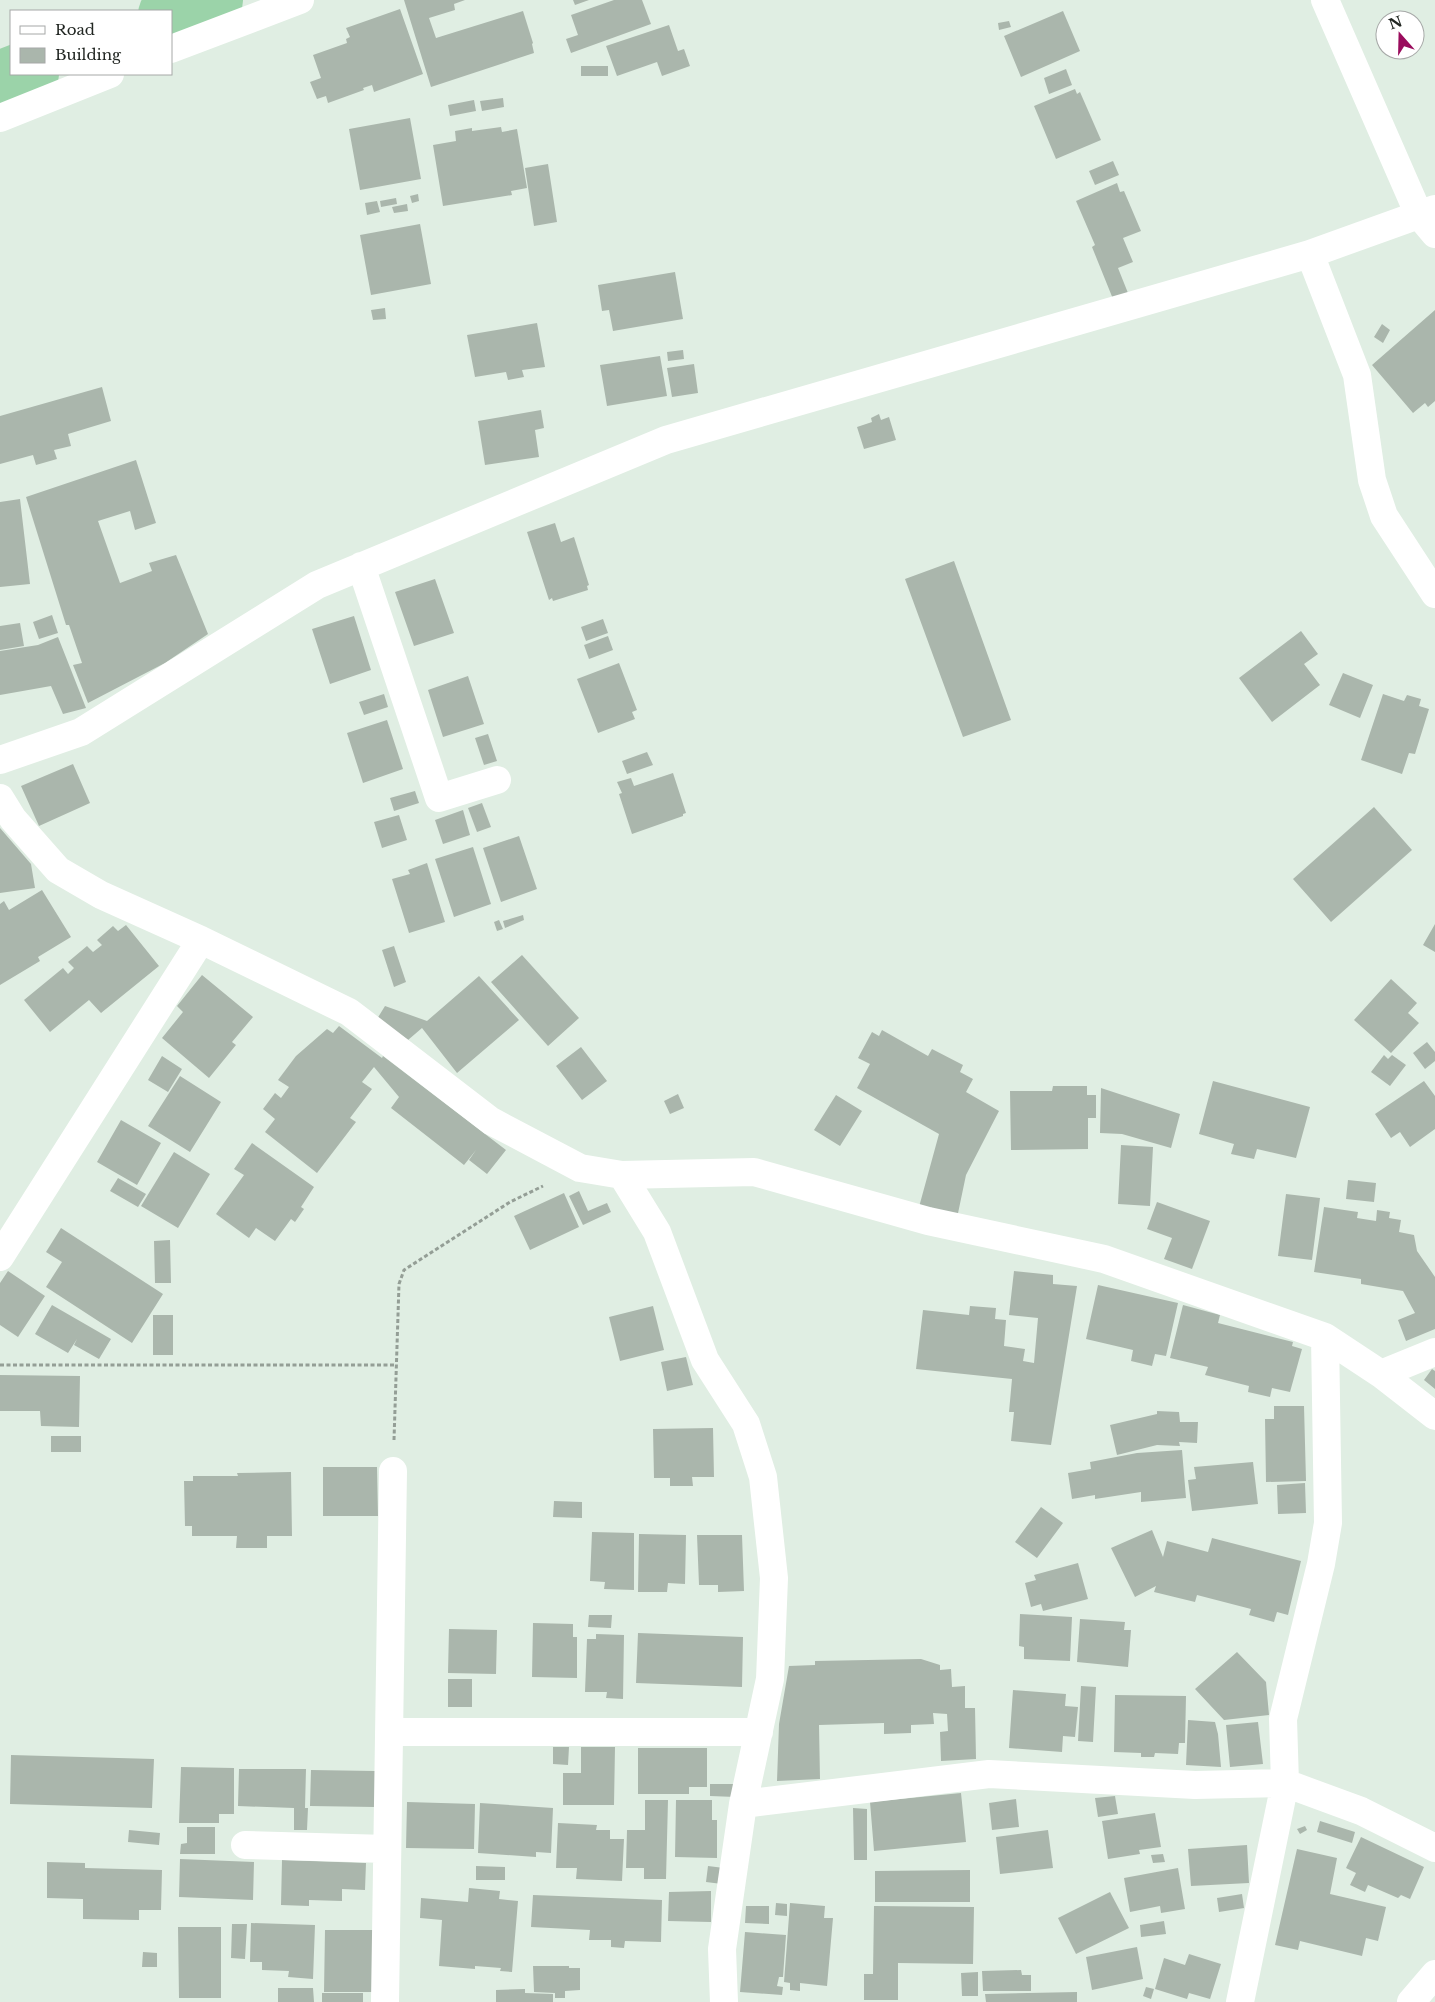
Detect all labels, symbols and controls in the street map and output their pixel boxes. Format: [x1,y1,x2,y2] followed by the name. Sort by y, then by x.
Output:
[10,10,172,75] legend
[1375,10,1425,60] north arrow
[1386,12,1405,33] text: N
[55,20,95,39] text: Road
[55,45,122,64] text: Building

